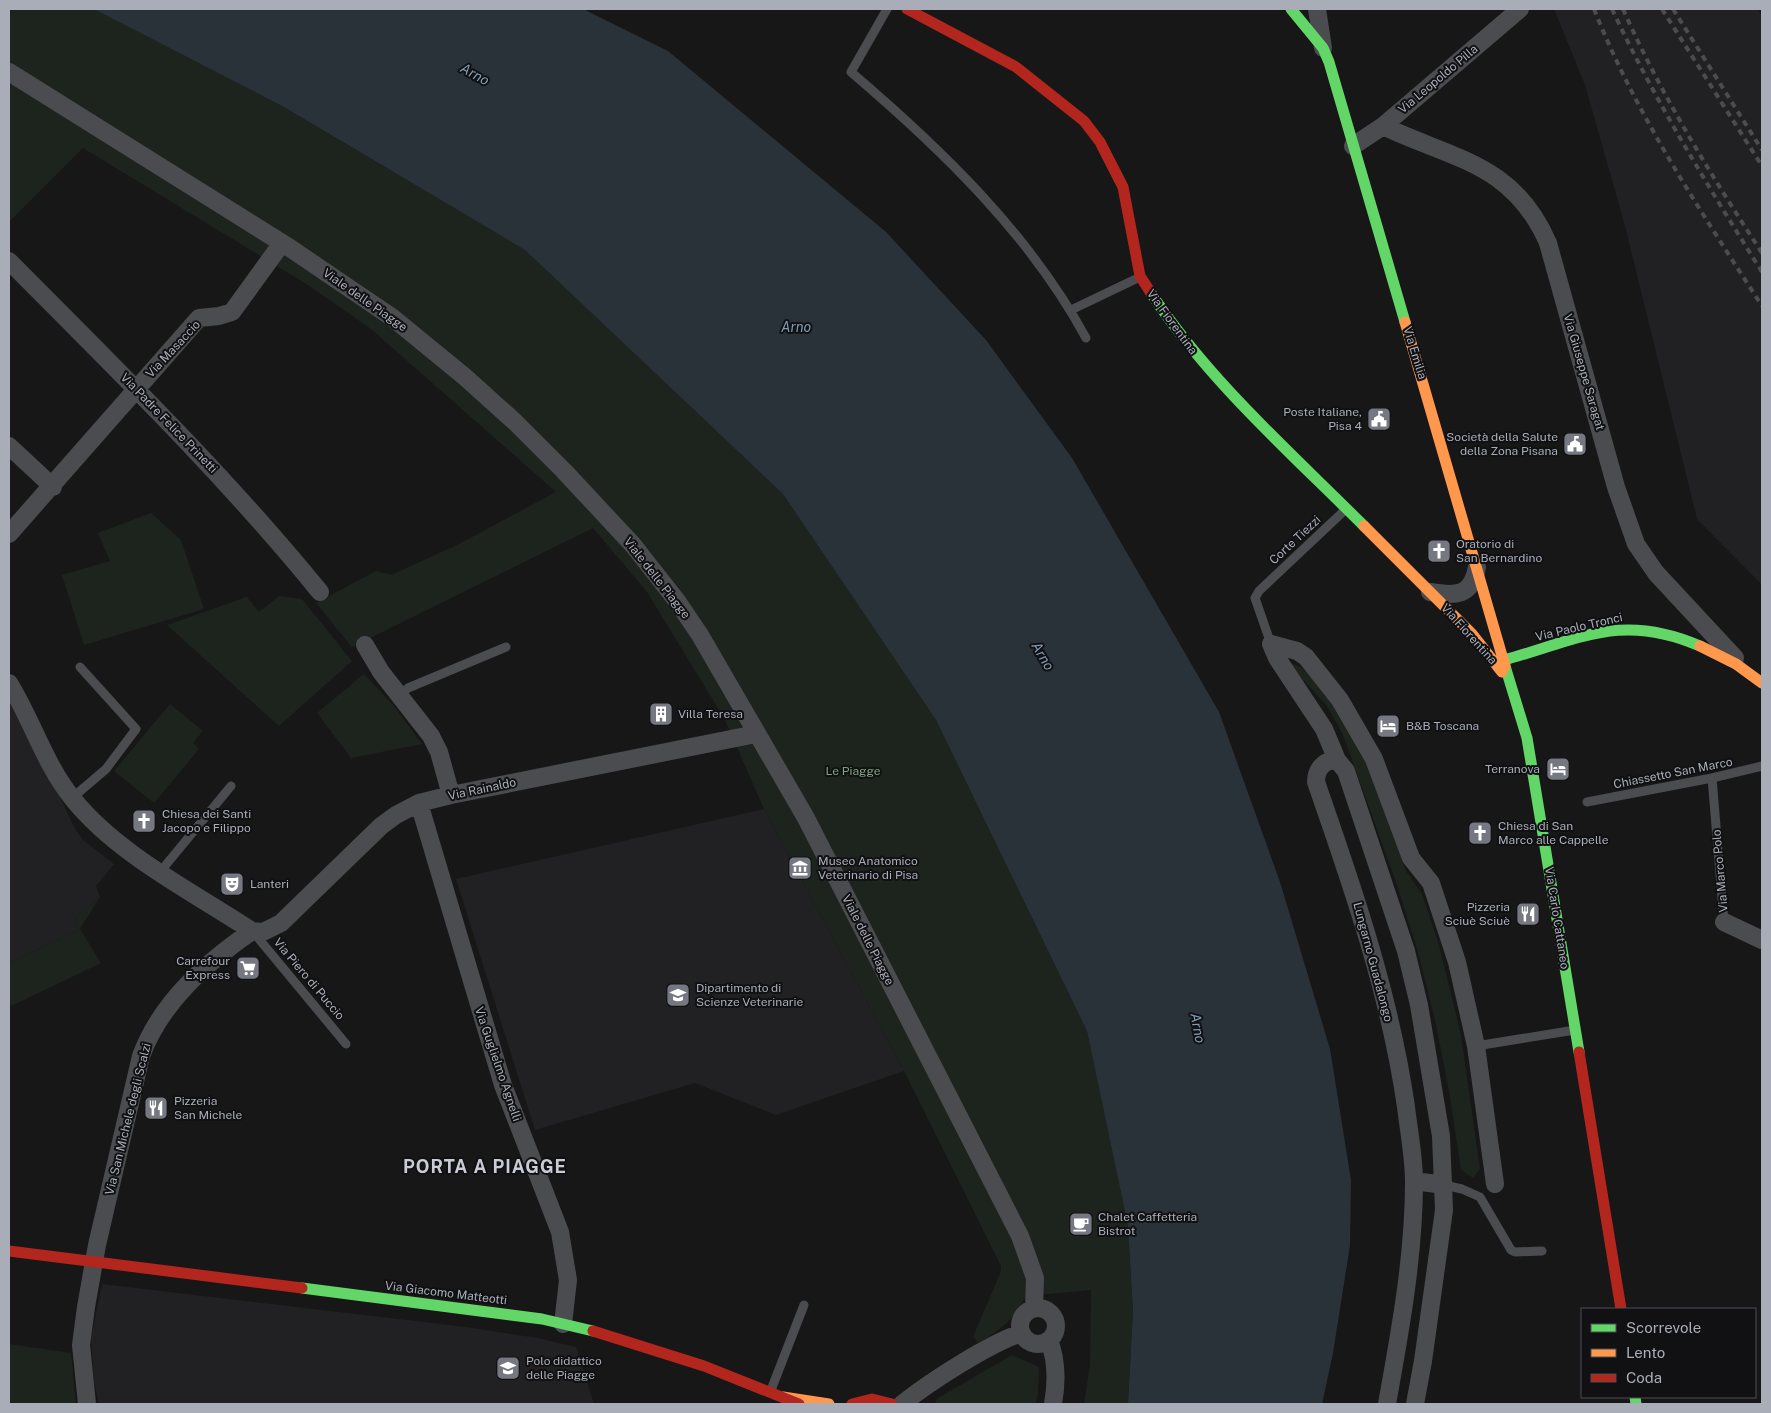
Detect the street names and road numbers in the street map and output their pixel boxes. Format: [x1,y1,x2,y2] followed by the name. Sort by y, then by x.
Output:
[1395,42,1481,116] street label: Via Leopoldo Pilla
[320,266,410,334] street label: Viale delle Piagge
[1144,287,1200,357] street label: Via Fiorentina
[1561,312,1607,432] street label: Via Giuseppe Saragat
[143,317,203,381] street label: Via Masaccio
[1400,325,1430,381] street label: Via Emilia
[118,370,220,476] street label: Via Padre Felice Prinetti
[1266,513,1324,567] street label: Corte Tiezzi
[621,534,693,622] street label: Viale delle Piagge
[1438,601,1500,667] street label: Via Fiorentina
[1534,610,1624,644] street label: Via Paolo Tronci
[1612,755,1734,791] street label: Chiassetto San Marco
[447,775,517,803] street label: Via Rainaldo
[1709,829,1731,913] street label: Via Marco Polo
[1542,866,1572,970] street label: Via Carlo Cattaneo
[839,892,897,988] street label: Viale delle Piagge
[1350,901,1396,1024] street label: Lungarno Guadalongo
[271,935,347,1023] street label: Via Piero di Puccio
[472,1005,524,1123] street label: Via Guglielmo Agnelli
[102,1042,154,1196] street label: Via San Michele degli Scalzi
[384,1279,508,1307] street label: Via Giacomo Matteotti

